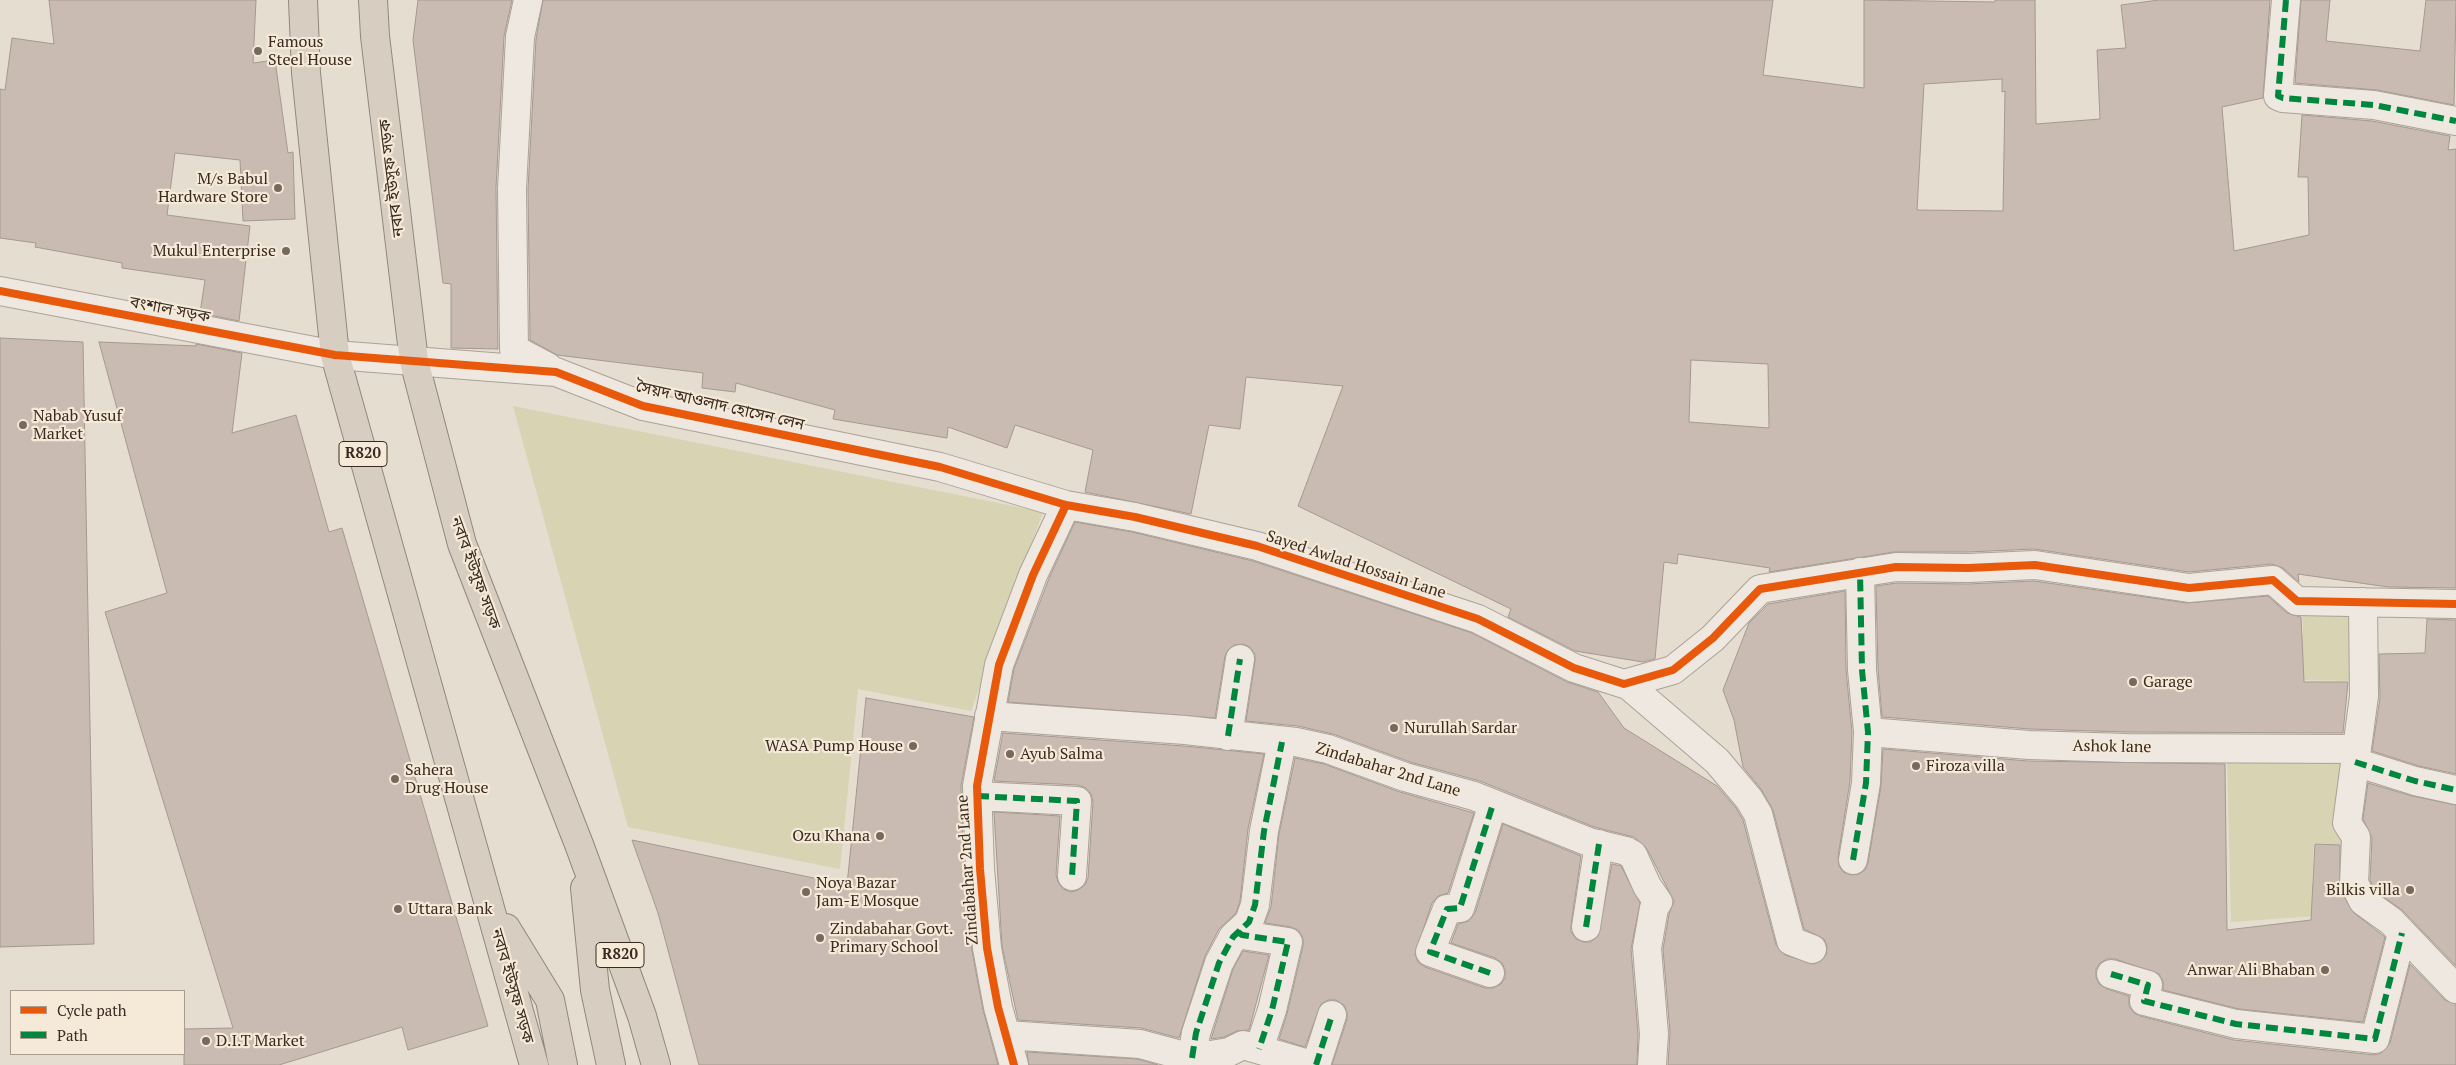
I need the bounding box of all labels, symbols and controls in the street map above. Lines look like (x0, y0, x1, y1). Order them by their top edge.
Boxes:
place label: Famous Steel House (268, 32, 352, 70)
marker: Famous Steel House (252, 45, 264, 57)
street label: নবাব ইউসুফ সড়ক (375, 118, 409, 238)
place label: M/s Babul Hardware Store (158, 169, 268, 207)
marker: M/s Babul Hardware Store (272, 182, 284, 194)
place label: Mukul Enterprise (153, 241, 276, 261)
marker: Mukul Enterprise (280, 245, 292, 257)
street label: বংশাল সড়ক (128, 293, 212, 327)
street label: সৈয়দ আওলাদ হোসেন লেন (634, 377, 806, 435)
place label: Nabab Yusuf Market (33, 406, 122, 444)
marker: Nabab Yusuf Market (17, 419, 29, 431)
road number: R820 (339, 442, 387, 466)
street label: নবাব ইউসুফ সড়ক (446, 514, 504, 632)
street label: Sayed Awlad Hossain Lane (1264, 527, 1448, 603)
place label: Garage (2143, 672, 2193, 692)
marker: Garage (2127, 676, 2139, 688)
place label: Nurullah Sardar (1404, 718, 1517, 738)
marker: Nurullah Sardar (1388, 722, 1400, 734)
place label: WASA Pump House (765, 736, 903, 756)
street label: Ashok lane (2072, 737, 2152, 757)
street label: Zindabahar 2nd Lane (1313, 739, 1463, 801)
marker: WASA Pump House (907, 740, 919, 752)
place label: Ayub Salma (1020, 744, 1103, 764)
marker: Ayub Salma (1004, 748, 1016, 760)
place label: Firoza villa (1926, 756, 2005, 776)
place label: Sahera Drug House (405, 760, 489, 798)
marker: Firoza villa (1910, 760, 1922, 772)
marker: Sahera Drug House (389, 773, 401, 785)
street label: Zindabahar 2nd Lane (953, 794, 983, 946)
place label: Ozu Khana (792, 826, 870, 846)
marker: Ozu Khana (874, 830, 886, 842)
place label: Noya Bazar Jam-E Mosque (816, 873, 919, 911)
place label: Bilkis villa (2326, 880, 2400, 900)
marker: Bilkis villa (2404, 884, 2416, 896)
marker: Noya Bazar Jam-E Mosque (800, 886, 812, 898)
place label: Uttara Bank (408, 899, 492, 919)
marker: Uttara Bank (392, 903, 404, 915)
place label: Zindabahar Govt. Primary School (830, 919, 953, 957)
street label: নবাব ইউসুফ সড়ক (486, 927, 538, 1045)
marker: Zindabahar Govt. Primary School (814, 932, 826, 944)
road number: R820 (596, 942, 644, 968)
place label: Anwar Ali Bhaban (2187, 960, 2315, 980)
marker: Anwar Ali Bhaban (2319, 964, 2331, 976)
legend (10, 990, 185, 1055)
text: Cycle path (57, 1000, 127, 1020)
text: Path (57, 1025, 88, 1045)
place label: D.I.T Market (216, 1031, 305, 1051)
marker: D.I.T Market (200, 1035, 212, 1047)

